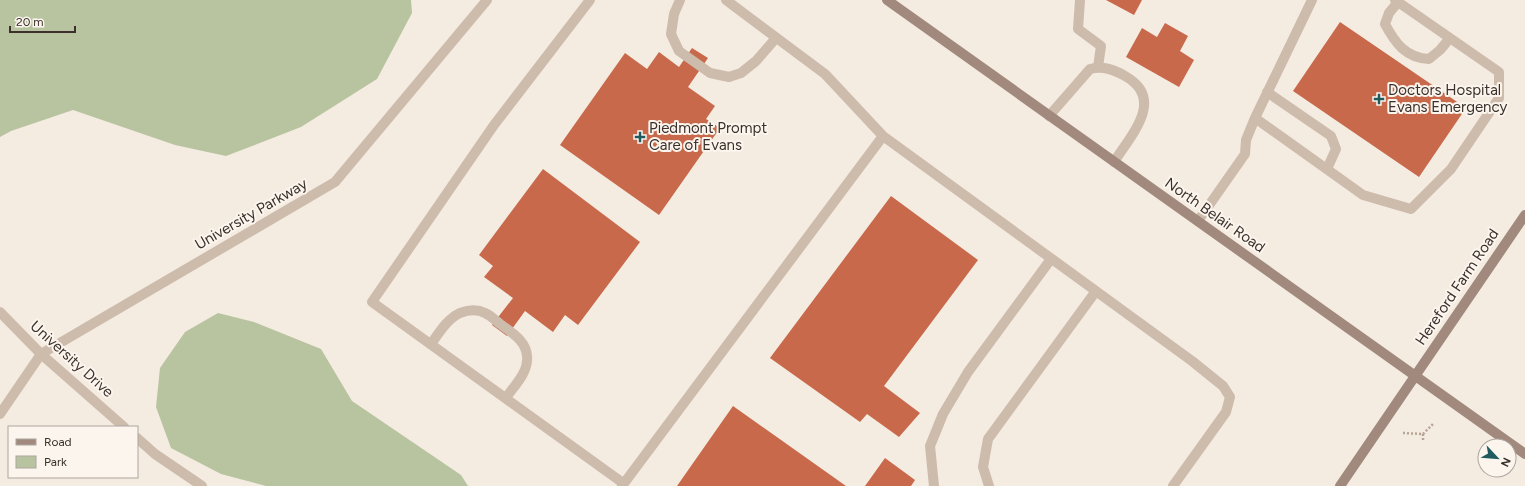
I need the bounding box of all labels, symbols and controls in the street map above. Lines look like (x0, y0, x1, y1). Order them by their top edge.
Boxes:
scale bar (10, 8, 75, 34)
text: 20 m (16, 15, 44, 29)
place label: Doctors Hospital Evans Emergency (1388, 81, 1507, 116)
marker: Doctors Hospital Evans Emergency (1373, 93, 1385, 105)
place label: Piedmont Prompt Care of Evans (649, 119, 767, 154)
marker: Piedmont Prompt Care of Evans (634, 131, 646, 143)
street label: University Parkway (192, 174, 310, 253)
street label: North Belair Road (1161, 174, 1269, 256)
street label: Hereford Farm Road (1411, 225, 1503, 349)
street label: University Drive (27, 317, 117, 401)
legend (8, 426, 138, 478)
text: Road (44, 435, 72, 449)
north arrow (1477, 438, 1517, 478)
text: Park (44, 455, 67, 469)
text: N (1498, 455, 1513, 469)

